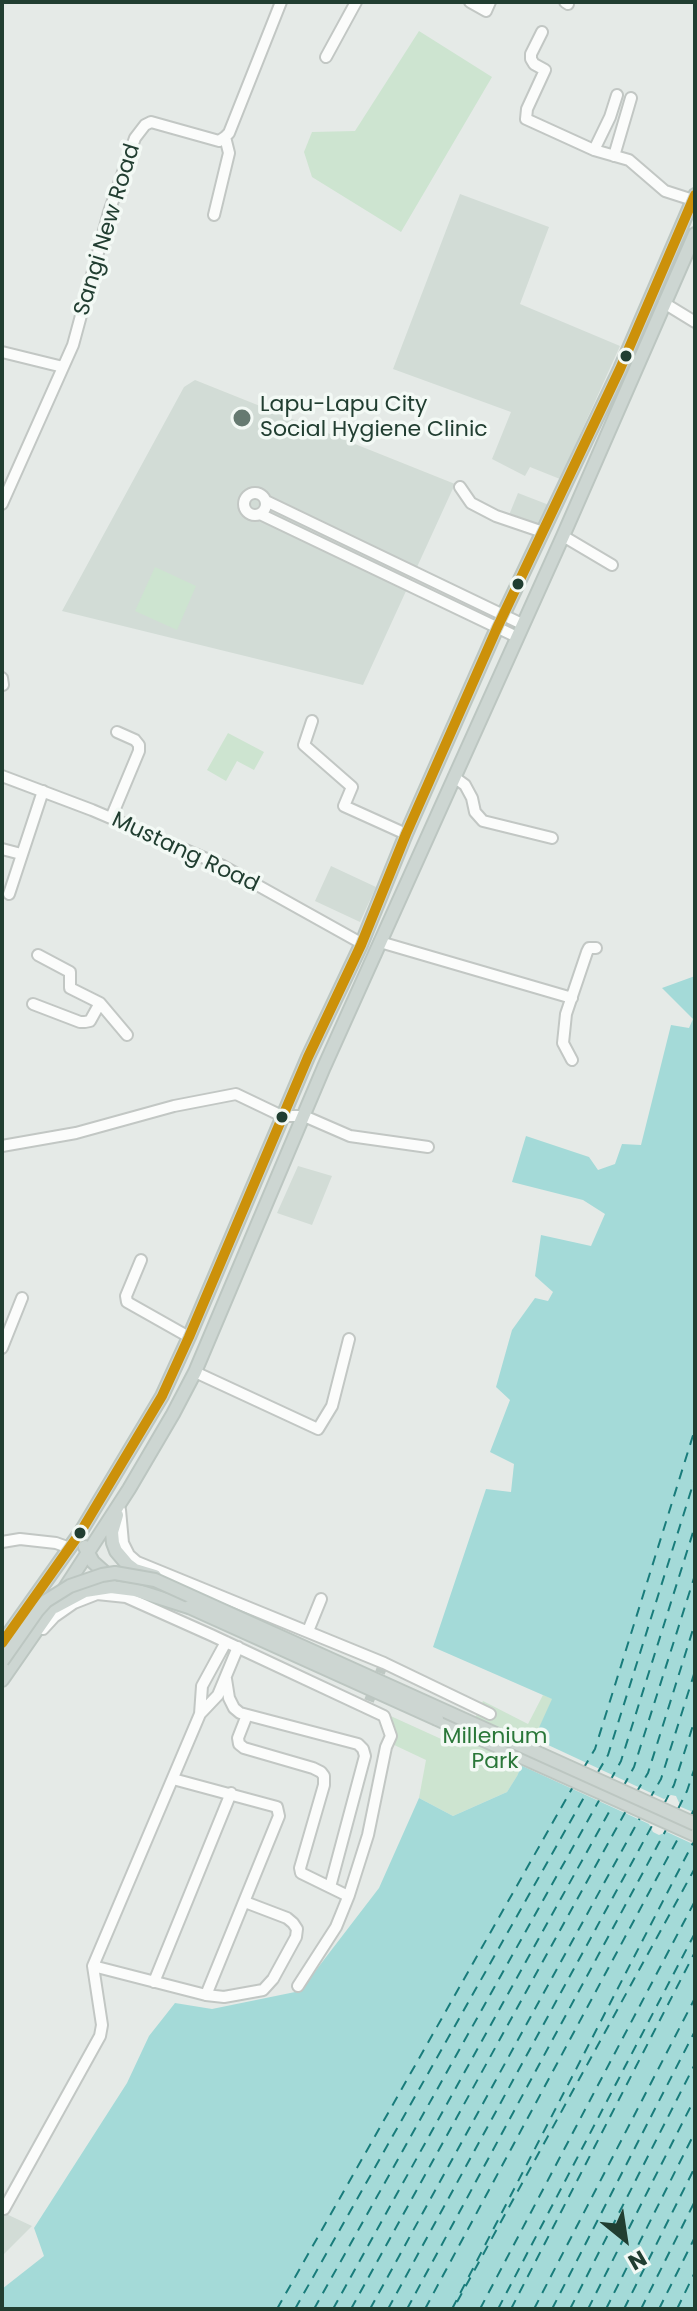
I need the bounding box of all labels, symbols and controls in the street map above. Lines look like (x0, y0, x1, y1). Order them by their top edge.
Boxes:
street label: Sangi New Road (69, 141, 147, 319)
unlabelled marker (618, 348, 634, 364)
place label: Lapu-Lapu City Social Hygiene Clinic (260, 392, 488, 444)
marker: Lapu-Lapu City Social Hygiene Clinic (231, 407, 253, 429)
unlabelled marker (510, 576, 526, 592)
street label: Mustang Road (107, 807, 263, 899)
unlabelled marker (274, 1109, 290, 1125)
unlabelled marker (72, 1525, 88, 1541)
park label: Millenium Park (442, 1724, 548, 1776)
north arrow (585, 2199, 665, 2279)
text: N (622, 2243, 652, 2278)

